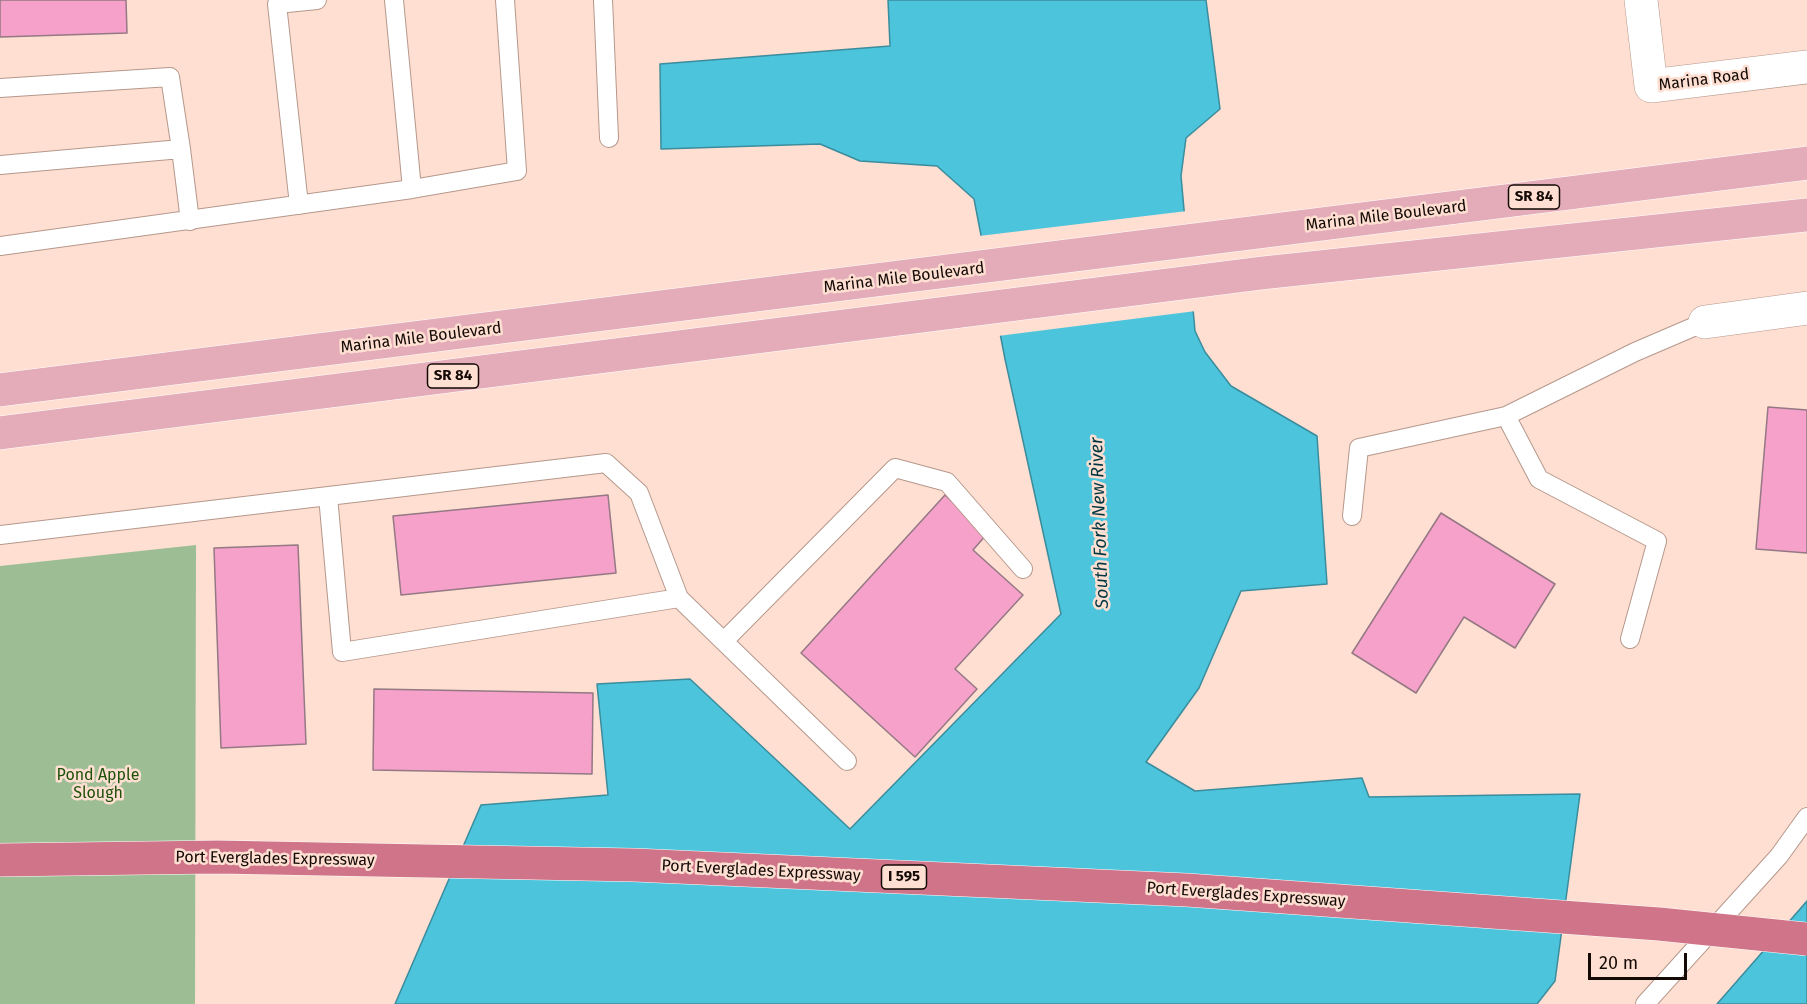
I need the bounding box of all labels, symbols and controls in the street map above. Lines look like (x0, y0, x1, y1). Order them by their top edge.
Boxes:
street label: Marina Road (1658, 65, 1750, 95)
road number: SR 84 (1508, 185, 1559, 209)
street label: Marina Mile Boulevard (1304, 197, 1468, 235)
street label: Marina Mile Boulevard (822, 259, 986, 297)
street label: Marina Mile Boulevard (339, 319, 503, 357)
road number: SR 84 (428, 364, 478, 388)
water label: South Fork New River (1086, 437, 1114, 609)
park label: Pond Apple Slough (57, 766, 139, 804)
street label: Port Everglades Expressway (175, 848, 375, 870)
street label: Port Everglades Expressway (661, 856, 861, 886)
road number: I 595 (882, 865, 926, 889)
street label: Port Everglades Expressway (1146, 878, 1346, 912)
scale bar (1591, 941, 1690, 979)
text: 20 m (1599, 952, 1638, 974)

